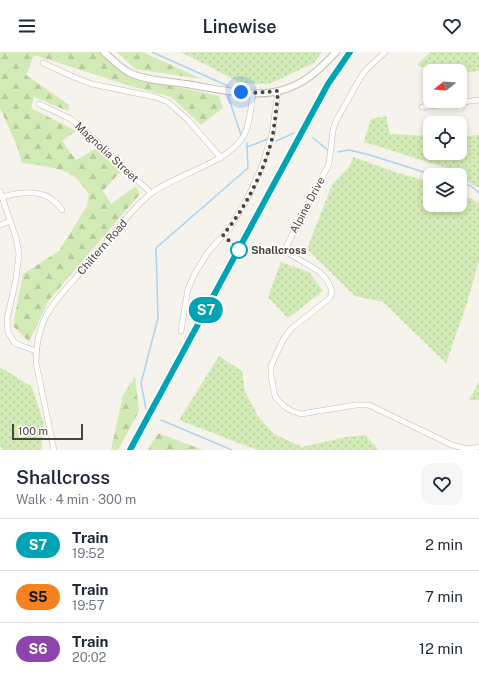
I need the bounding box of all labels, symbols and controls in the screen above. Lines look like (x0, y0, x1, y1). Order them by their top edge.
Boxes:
icon: menu (16, 15, 38, 37)
icon: heart (441, 15, 463, 37)
text: Linewise (202, 16, 277, 37)
north arrow (423, 64, 467, 108)
map controls (423, 64, 467, 212)
your location (231, 82, 251, 102)
button: locate (423, 116, 467, 160)
street label: Magnolia Street (73, 120, 141, 184)
button: layers (423, 168, 467, 212)
street label: Alpine Drive (287, 175, 327, 235)
street label: Chiltern Road (75, 217, 129, 277)
marker: Shallcross (230, 241, 248, 259)
place label: Shallcross (251, 244, 307, 256)
line badge: S7 (188, 297, 224, 323)
text: S7 (197, 302, 215, 318)
scale bar (12, 422, 83, 441)
text: 100 m (18, 425, 48, 437)
button: heart (421, 463, 463, 505)
text: Shallcross (16, 466, 110, 488)
text: Walk · 4 min · 300 m (16, 492, 136, 507)
text: Train (72, 529, 108, 546)
text: 2 min (425, 536, 463, 553)
text: S7 (29, 537, 47, 553)
text: 19:52 (72, 546, 104, 561)
text: Train (72, 581, 108, 598)
text: 7 min (425, 588, 463, 605)
text: S5 (28, 589, 48, 605)
text: 19:57 (72, 598, 104, 613)
text: Train (72, 633, 108, 650)
text: 12 min (419, 640, 463, 657)
text: S6 (29, 641, 47, 657)
text: 20:02 (72, 650, 106, 665)

